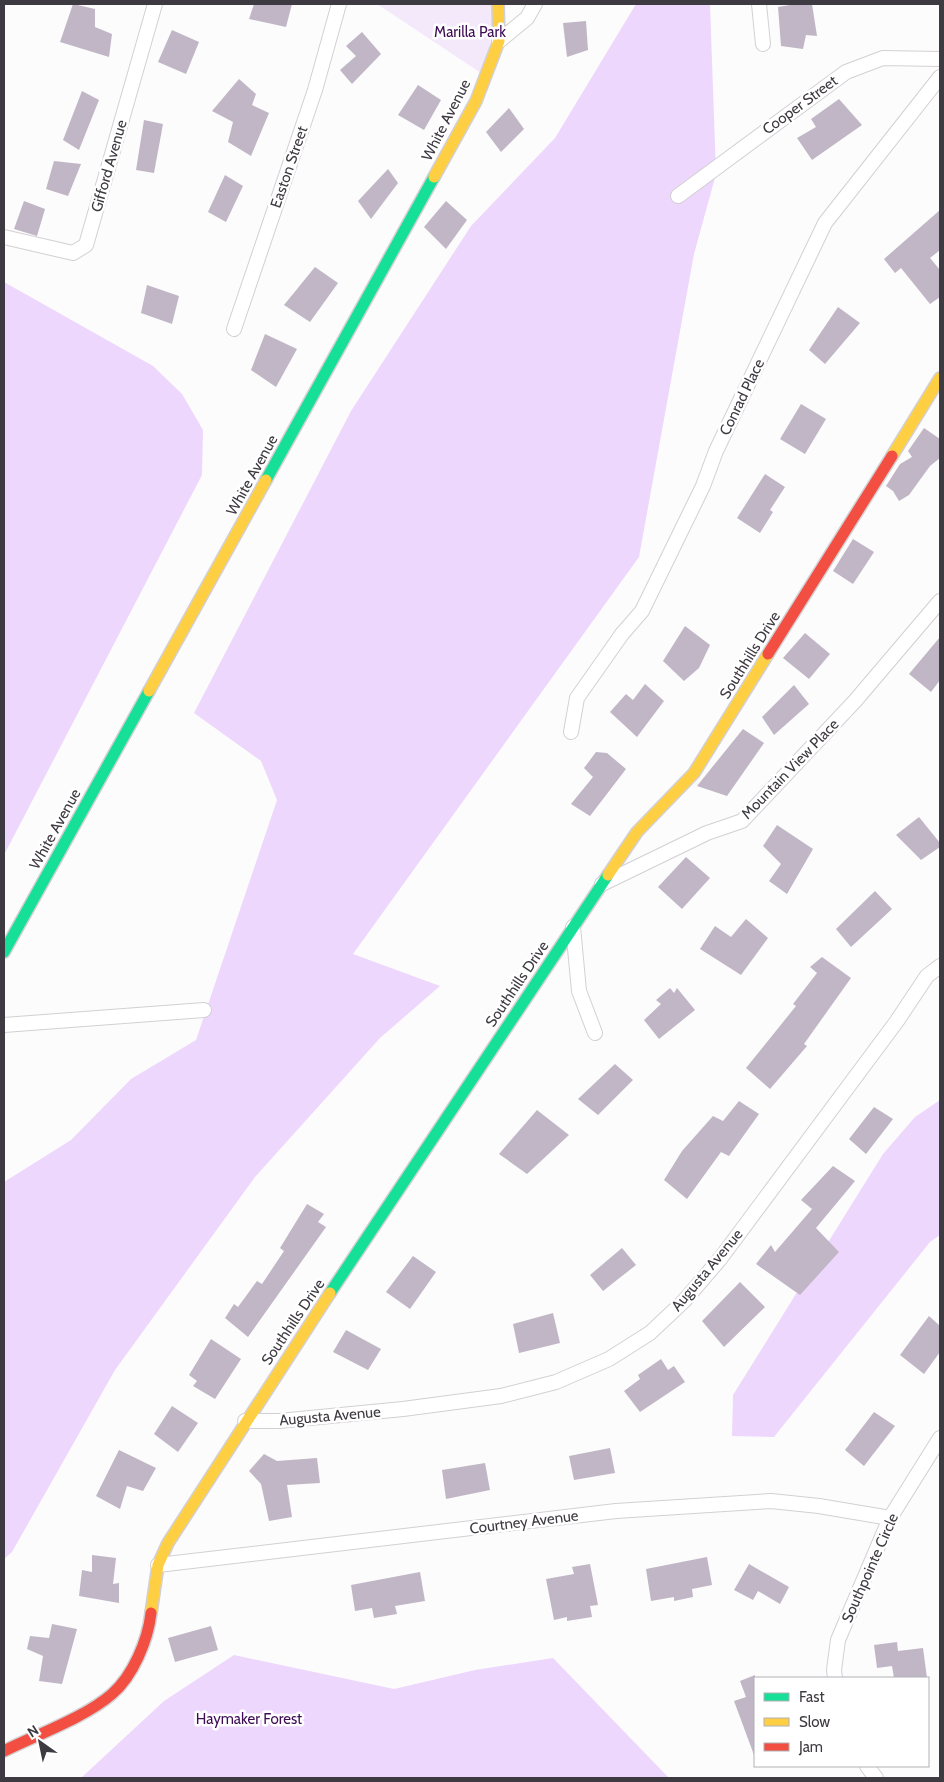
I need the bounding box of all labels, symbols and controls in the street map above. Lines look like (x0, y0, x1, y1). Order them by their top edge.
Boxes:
park label: Marilla Park (434, 23, 506, 41)
street label: Cooper Street (759, 72, 841, 138)
street label: White Avenue (418, 76, 474, 164)
street label: Gifford Avenue (87, 118, 131, 214)
street label: Easton Street (267, 124, 311, 210)
street label: Conrad Place (716, 356, 768, 438)
street label: White Avenue (223, 431, 282, 518)
street label: Southhills Drive (716, 608, 784, 702)
street label: Mountain View Place (738, 715, 843, 823)
street label: White Avenue (26, 785, 85, 872)
street label: Southhills Drive (482, 937, 553, 1030)
street label: Augusta Avenue (667, 1225, 747, 1315)
street label: Southhills Drive (258, 1275, 329, 1368)
street label: Augusta Avenue (279, 1403, 382, 1429)
street label: Courtney Avenue (469, 1506, 580, 1538)
street label: Southpointe Circle (838, 1510, 902, 1625)
legend (754, 1677, 929, 1767)
text: Fast (799, 1688, 824, 1706)
park label: Haymaker Forest (196, 1710, 302, 1728)
text: Slow (799, 1713, 830, 1731)
north arrow (15, 1717, 65, 1767)
text: N (24, 1721, 42, 1741)
text: Jam (798, 1738, 823, 1756)

